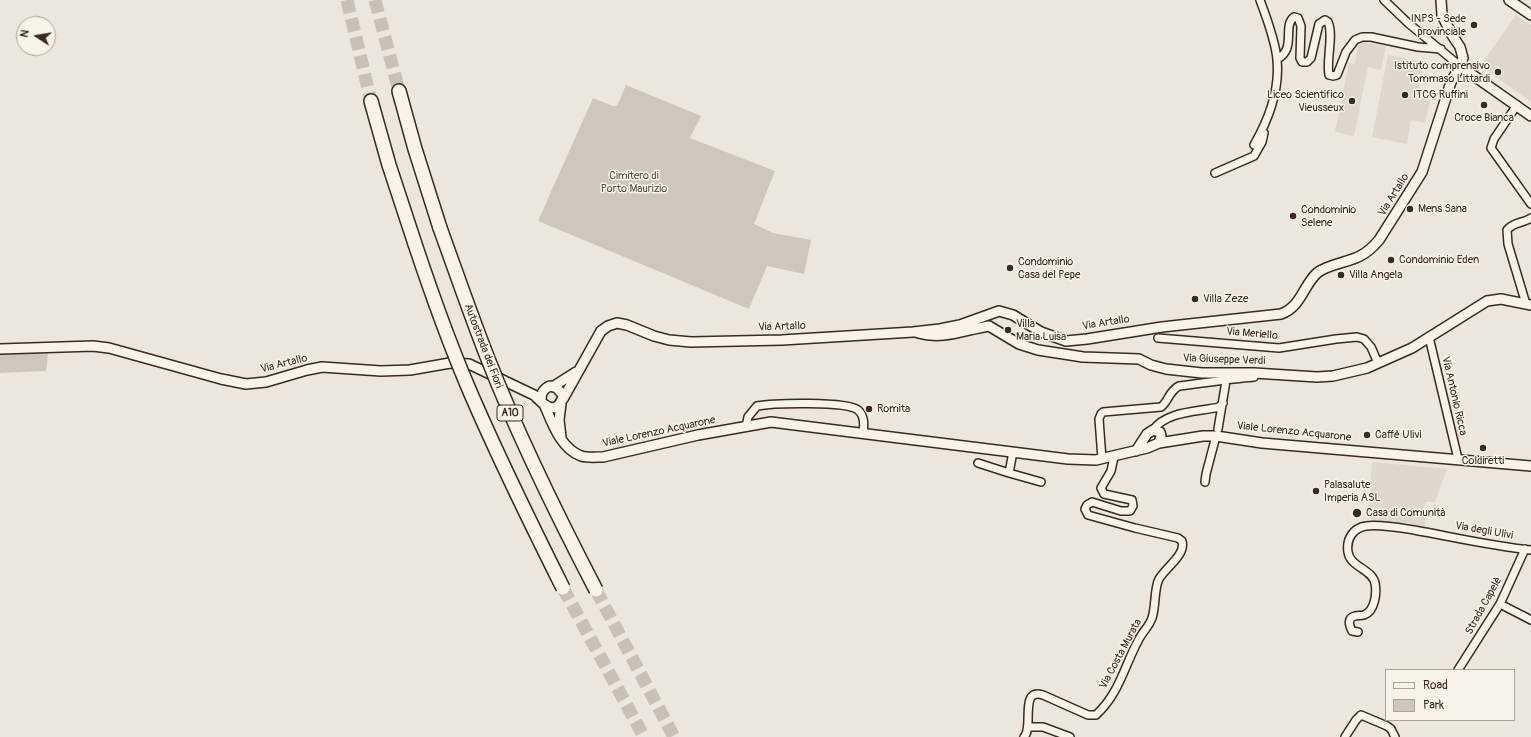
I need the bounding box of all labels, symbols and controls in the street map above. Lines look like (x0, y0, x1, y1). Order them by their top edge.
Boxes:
place label: INPS - Sede provinciale (1411, 12, 1466, 38)
north arrow (16, 16, 56, 56)
marker: INPS - Sede provinciale (1469, 20, 1479, 30)
text: N (18, 29, 32, 39)
place label: Istituto comprensivo Tommaso Littardi (1394, 59, 1490, 85)
marker: Istituto comprensivo Tommaso Littardi (1493, 67, 1503, 77)
place label: Liceo Scientifico Vieusseux (1267, 88, 1344, 114)
place label: ITCG Ruffini (1413, 88, 1468, 102)
marker: ITCG Ruffini (1400, 90, 1410, 100)
marker: Liceo Scientifico Vieusseux (1347, 96, 1357, 106)
marker: Croce Bianca (1479, 100, 1489, 110)
place label: Croce Bianca (1454, 111, 1514, 125)
park label: Cimitero di Porto Maurizio (601, 169, 667, 195)
street label: Via Artallo (1376, 171, 1412, 219)
place label: Mens Sana (1418, 202, 1467, 216)
place label: Condominio Selene (1301, 203, 1356, 229)
marker: Mens Sana (1405, 204, 1415, 214)
marker: Condominio Selene (1288, 211, 1298, 221)
place label: Condominio Eden (1399, 253, 1479, 267)
place label: Condominio Casa del Pepe (1018, 255, 1080, 281)
marker: Condominio Eden (1386, 255, 1396, 265)
marker: Condominio Casa del Pepe (1005, 263, 1015, 273)
place label: Villa Angela (1349, 268, 1402, 282)
marker: Villa Angela (1336, 270, 1346, 280)
place label: Villa Zeze (1203, 292, 1248, 306)
marker: Villa Zeze (1190, 294, 1200, 304)
street label: Autostrada dei Fiori (461, 302, 505, 390)
street label: Via Artallo (1081, 313, 1131, 333)
place label: Villa Maria Luisa (1016, 317, 1066, 343)
street label: Via Artallo (758, 320, 806, 334)
marker: Villa Maria Luisa (1003, 325, 1013, 335)
street label: Via Meriello (1226, 325, 1278, 343)
street label: Via Artallo (259, 352, 309, 376)
street label: Via Giuseppe Verdi (1183, 352, 1265, 368)
street label: Via Antonio Ricca (1439, 355, 1469, 437)
place label: Romita (877, 402, 910, 416)
marker: Romita (864, 404, 874, 414)
road number: A10 (497, 405, 523, 421)
street label: Viale Lorenzo Acquarone (601, 414, 717, 450)
street label: Viale Lorenzo Acquarone (1236, 419, 1352, 445)
place label: Caffè Ulivi (1375, 428, 1421, 442)
marker: Caffè Ulivi (1362, 430, 1372, 440)
marker: Coldiretti (1478, 443, 1488, 453)
place label: Coldiretti (1462, 454, 1504, 468)
place label: Palasalute Imperia ASL (1324, 478, 1381, 504)
marker: Palasalute Imperia ASL (1311, 486, 1321, 496)
place label: Casa di Comunità (1366, 506, 1445, 520)
marker: Casa di Comunità (1351, 507, 1363, 519)
street label: Via degli Ulivi (1454, 519, 1514, 543)
street label: Strada Capelè (1463, 575, 1505, 637)
street label: Via Costa Murata (1097, 617, 1145, 691)
legend (1385, 669, 1515, 721)
text: Road (1423, 678, 1448, 693)
text: Park (1423, 698, 1444, 713)

